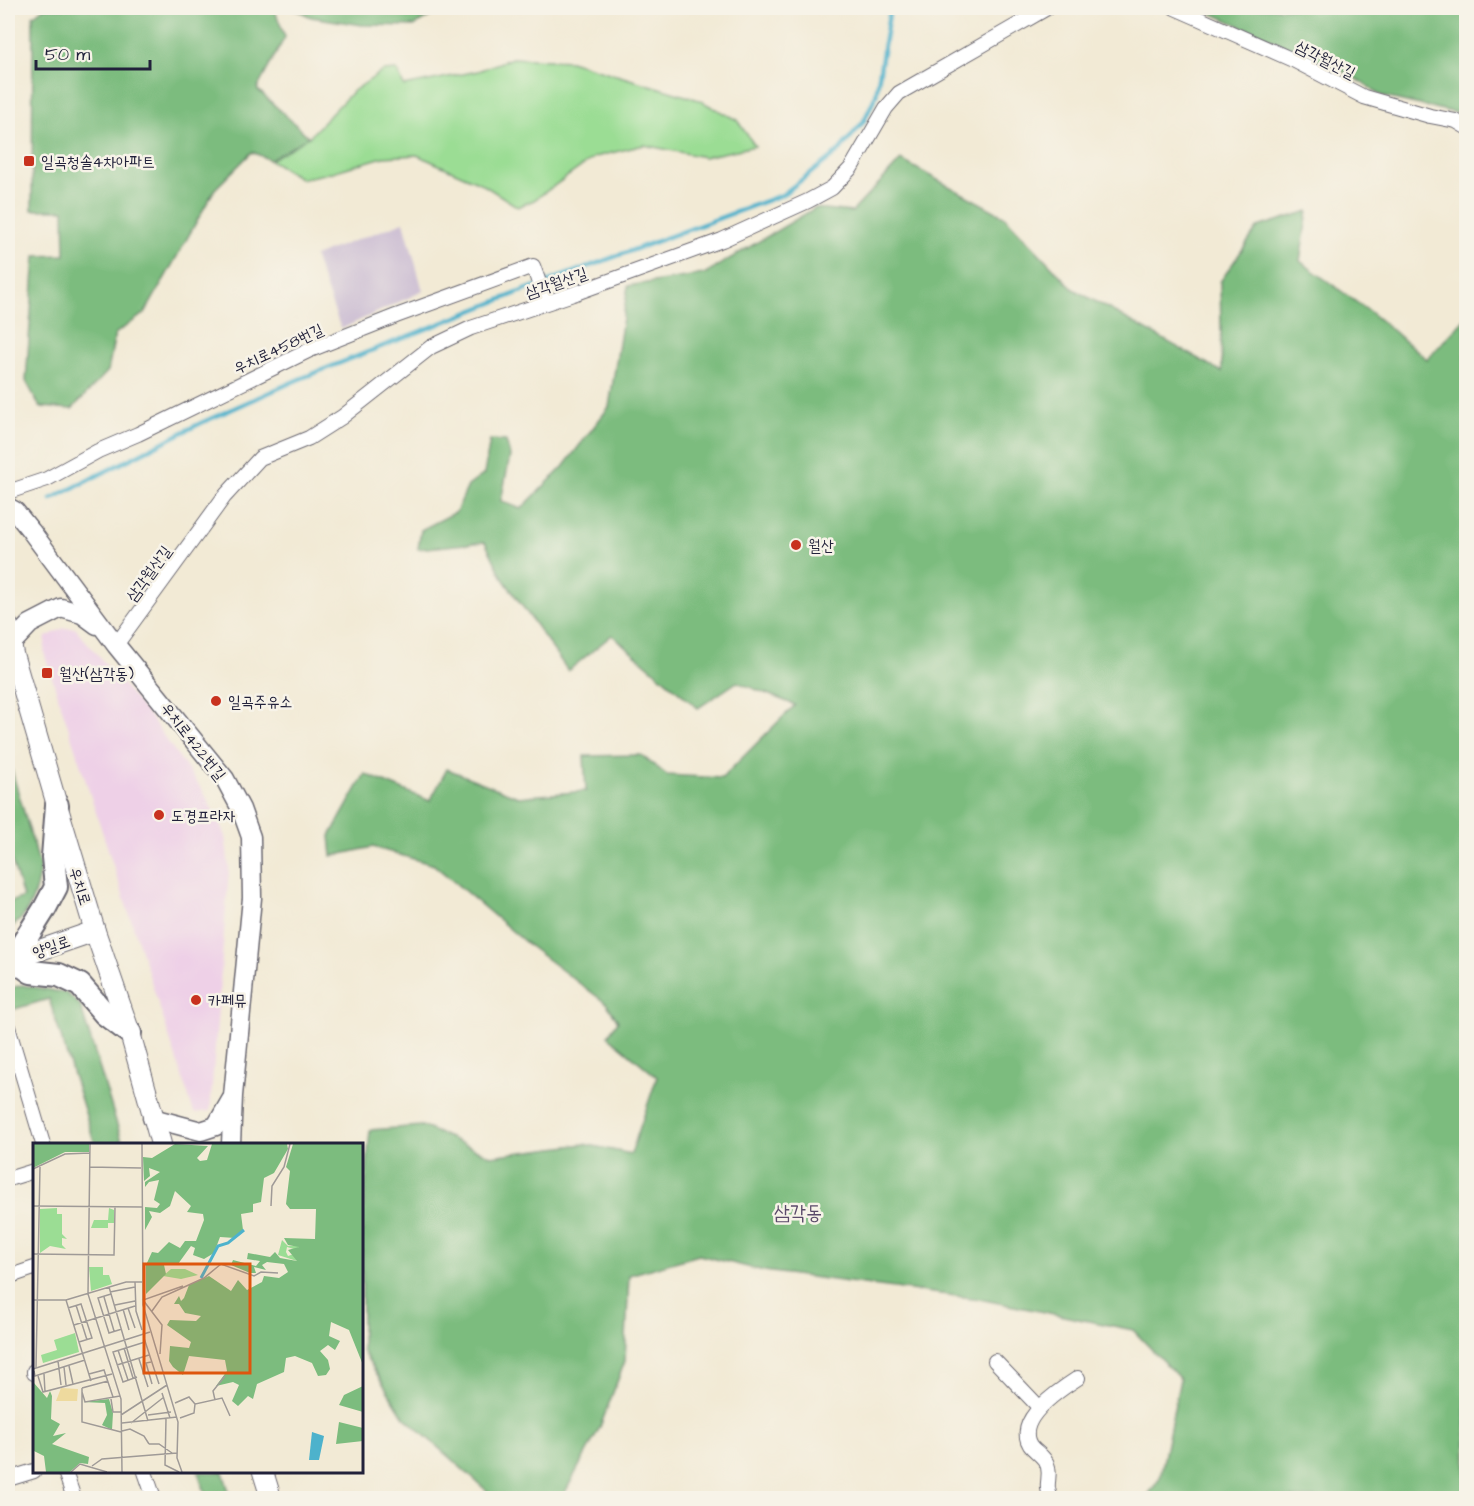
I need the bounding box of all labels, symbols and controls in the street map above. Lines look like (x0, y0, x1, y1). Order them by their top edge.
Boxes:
scale bar (36, 33, 150, 71)
street label: 삼각월산길 (1292, 35, 1359, 84)
text: 50 m (45, 42, 90, 67)
place label: 일곡청솔4차아파트 (41, 151, 155, 173)
marker: 일곡청솔4차아파트 (22, 154, 36, 168)
street label: 삼각월산길 (522, 262, 590, 304)
street label: 우치로458번길 (230, 318, 327, 379)
place label: 월산 (808, 535, 834, 557)
marker: 월산 (789, 538, 803, 552)
street label: 삼각월산길 (121, 541, 177, 606)
place label: 월산(삼각동) (59, 663, 134, 685)
marker: 월산(삼각동) (40, 666, 54, 680)
place label: 일곡주유소 (228, 691, 292, 713)
marker: 일곡주유소 (209, 694, 223, 708)
street label: 우치로422번길 (156, 698, 231, 785)
place label: 도경프라자 (171, 805, 236, 827)
marker: 도경프라자 (152, 808, 166, 822)
street label: 우치로 (64, 865, 96, 908)
street label: 양일로 (29, 930, 73, 964)
place label: 카페뮤 (208, 990, 247, 1012)
marker: 카페뮤 (189, 993, 203, 1007)
inset map (33, 1143, 363, 1473)
district label: 삼각동 (774, 1199, 822, 1227)

